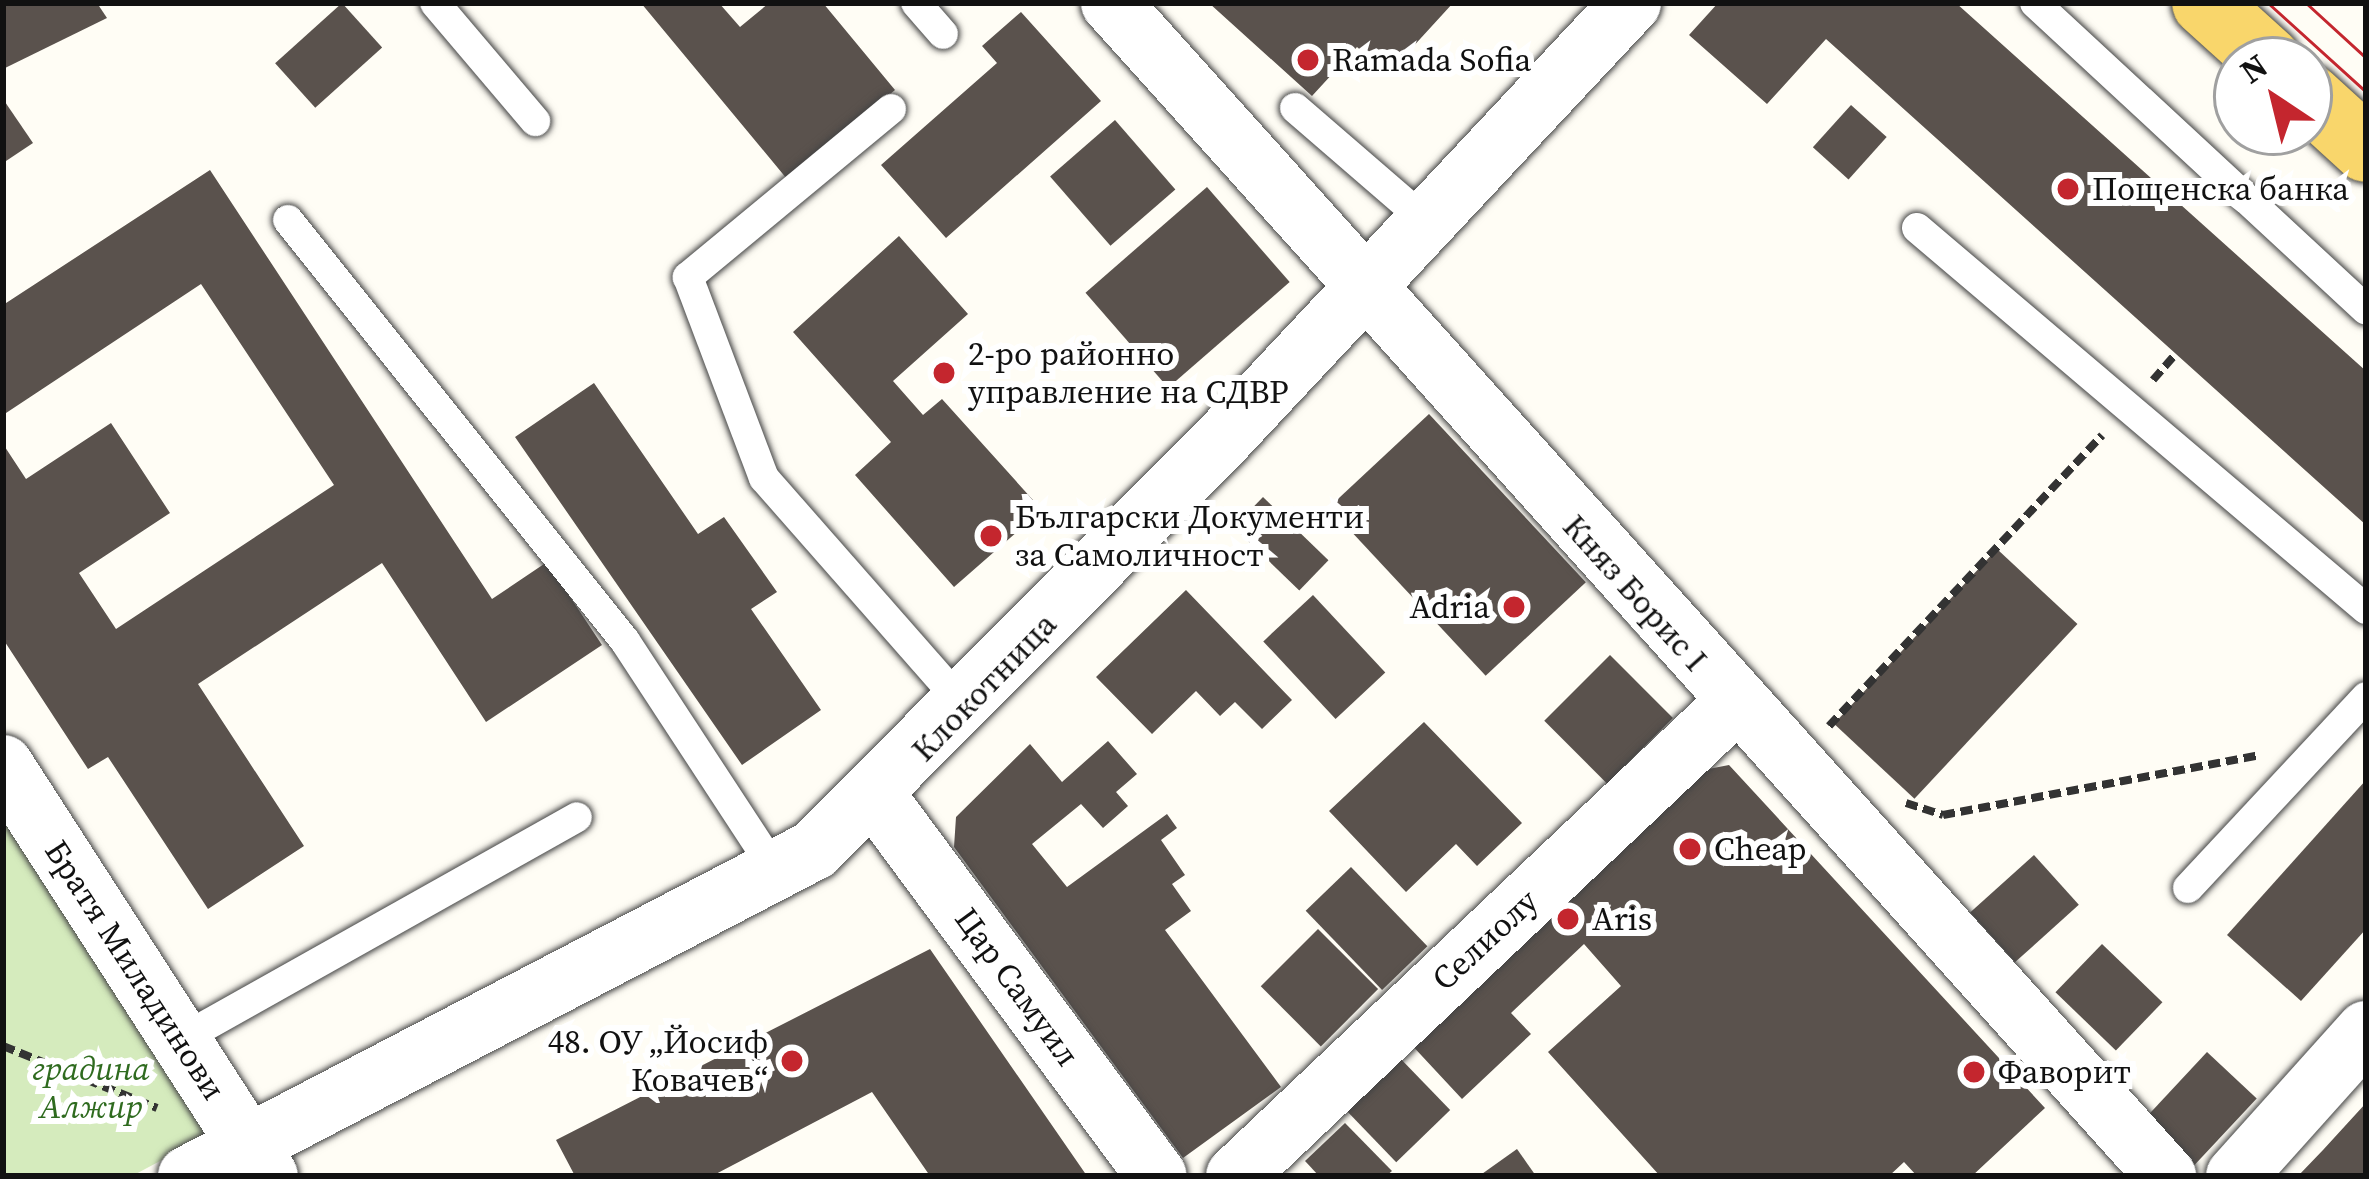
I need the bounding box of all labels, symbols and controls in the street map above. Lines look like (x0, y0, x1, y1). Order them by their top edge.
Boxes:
north arrow (2213, 36, 2333, 156)
place label: Ramada Sofia (1332, 40, 1531, 80)
text: N (2231, 43, 2277, 94)
marker: Ramada Sofia (1295, 47, 1321, 73)
place label: Пощенска банка (2092, 169, 2349, 209)
marker: Пощенска банка (2055, 176, 2081, 202)
place label: 2-ро районно управление на СДВР (968, 334, 1288, 412)
marker: 2-ро районно управление на СДВР (931, 360, 957, 386)
place label: Български Документи за Самоличност (1015, 497, 1364, 575)
street label: Княз Борис I (1555, 507, 1715, 679)
marker: Български Документи за Самоличност (978, 523, 1004, 549)
place label: Adria (1409, 587, 1490, 627)
marker: Adria (1501, 594, 1527, 620)
street label: Клокотница (903, 605, 1065, 769)
place label: Cheap (1714, 829, 1807, 869)
street label: Братя Миладинови (36, 833, 234, 1107)
marker: Cheap (1677, 836, 1703, 862)
street label: Селиолу (1424, 881, 1546, 999)
place label: Aris (1592, 899, 1652, 939)
street label: Цар Самуил (946, 900, 1088, 1074)
marker: Aris (1555, 906, 1581, 932)
place label: 48. ОУ „Йосиф Ковачев“ (547, 1022, 768, 1100)
marker: 48. ОУ „Йосиф Ковачев“ (779, 1048, 805, 1074)
park label: градина Алжир (32, 1049, 150, 1127)
place label: Фаворит (1998, 1052, 2131, 1092)
marker: Фаворит (1961, 1059, 1987, 1085)

